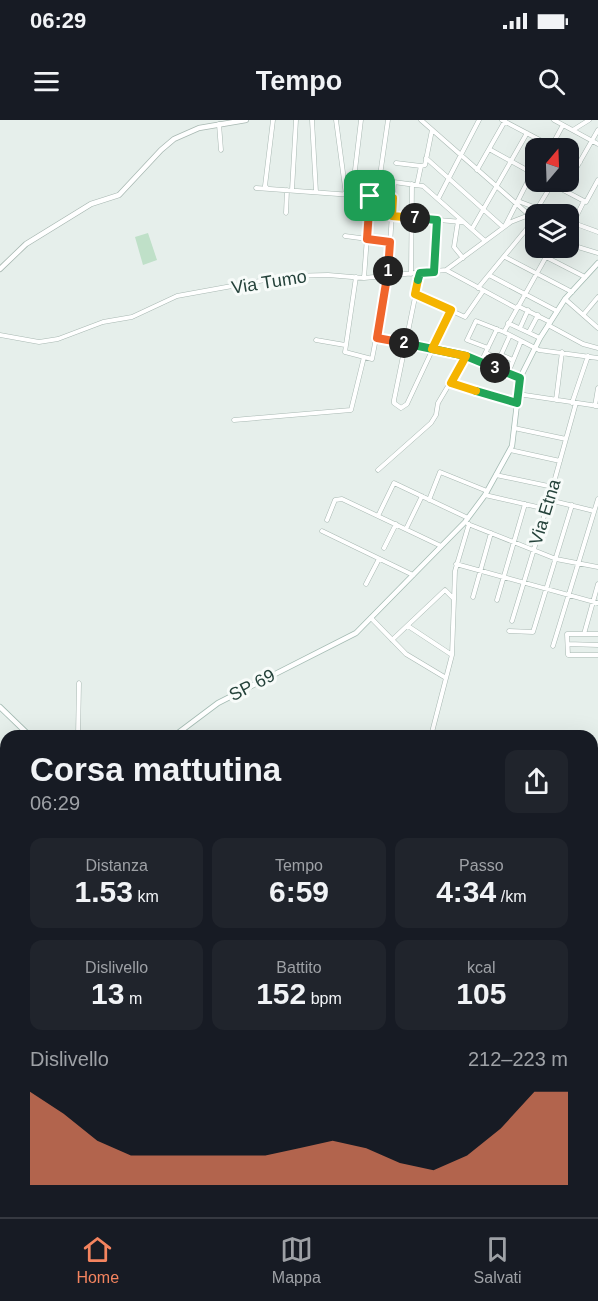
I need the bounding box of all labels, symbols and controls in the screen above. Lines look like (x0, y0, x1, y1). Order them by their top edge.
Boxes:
text: 06:29 (30, 8, 86, 33)
icon: menu (30, 65, 63, 98)
icon: search (535, 65, 568, 98)
text: Tempo (256, 66, 342, 96)
north arrow (525, 138, 579, 192)
map controls (525, 138, 579, 258)
pin (344, 170, 395, 221)
icon: arrive (353, 179, 386, 212)
pin: 7 (400, 203, 430, 233)
button: layers (525, 204, 579, 258)
text: 7 (411, 209, 419, 226)
pin: 1 (373, 256, 403, 286)
text: 1 (384, 262, 392, 279)
street label: Via Tumo (230, 266, 308, 298)
pin: 2 (389, 328, 419, 358)
text: 2 (400, 334, 408, 351)
pin: 3 (480, 353, 510, 383)
text: 3 (491, 359, 499, 376)
street label: Via Etna (526, 476, 565, 547)
street label: SP 69 (226, 665, 278, 705)
button: share (505, 750, 568, 813)
text: Corsa mattutina (30, 751, 281, 788)
text: 06:29 (30, 792, 80, 814)
text: Distanza (86, 857, 148, 874)
text: Tempo (275, 857, 323, 874)
text: Passo (459, 857, 504, 874)
text: 1.53 (75, 875, 133, 908)
text: 6:59 (269, 875, 329, 908)
text: 4:34 (436, 875, 496, 908)
text: km (133, 888, 159, 905)
text: /km (496, 888, 526, 905)
text: Dislivello (85, 959, 148, 976)
text: Battito (276, 959, 322, 976)
text: kcal (467, 959, 496, 976)
text: 13 (91, 977, 124, 1010)
text: 152 (256, 977, 306, 1010)
text: 105 (456, 977, 506, 1010)
text: m (124, 990, 142, 1007)
text: bpm (306, 990, 342, 1007)
text: Dislivello (30, 1048, 109, 1070)
text: 212–223 m (468, 1048, 568, 1070)
tab: Home (76, 1233, 119, 1287)
tab: Mappa (272, 1233, 321, 1287)
tab: Salvati (474, 1233, 522, 1287)

